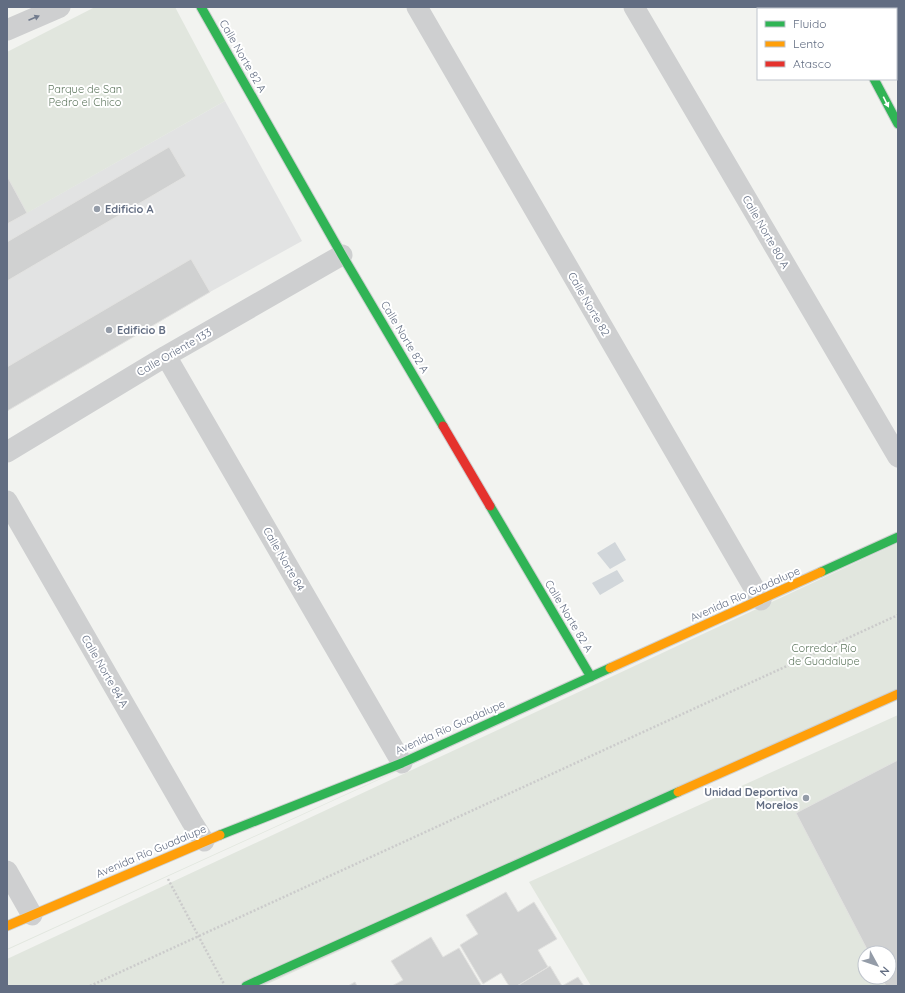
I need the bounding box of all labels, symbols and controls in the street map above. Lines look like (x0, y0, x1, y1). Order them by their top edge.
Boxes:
legend (757, 8, 897, 80)
one-way arrow (28, 15, 40, 21)
text: Fluido (793, 16, 826, 31)
street label: Calle Norte 82 A (216, 17, 270, 95)
text: Lento (793, 36, 824, 51)
text: Atasco (793, 56, 831, 71)
park label: Parque de San Pedro el Chico (48, 82, 122, 109)
one-way arrow (883, 96, 889, 108)
street label: Calle Norte 80 A (739, 193, 793, 271)
place label: Edificio A (105, 202, 153, 216)
marker: Edificio A (92, 204, 102, 214)
street label: Calle Norte 82 (565, 269, 613, 339)
street label: Calle Norte 82 A (378, 298, 432, 376)
place label: Edificio B (117, 323, 166, 337)
marker: Edificio B (104, 325, 114, 335)
street label: Calle Oriente 133 (134, 325, 214, 379)
street label: Calle Norte 84 (260, 525, 308, 594)
street label: Avenida Río Guadalupe (688, 563, 802, 625)
street label: Calle Norte 82 A (542, 577, 596, 655)
street label: Calle Norte 84 A (79, 632, 131, 710)
park label: Corredor Río de Guadalupe (788, 641, 860, 668)
street label: Avenida Río Guadalupe (393, 696, 507, 758)
place label: Unidad Deportiva Morelos (704, 785, 798, 812)
marker: Unidad Deportiva Morelos (801, 793, 811, 803)
street label: Avenida Río Guadalupe (94, 821, 208, 881)
north arrow (857, 945, 897, 985)
text: N (877, 964, 893, 979)

